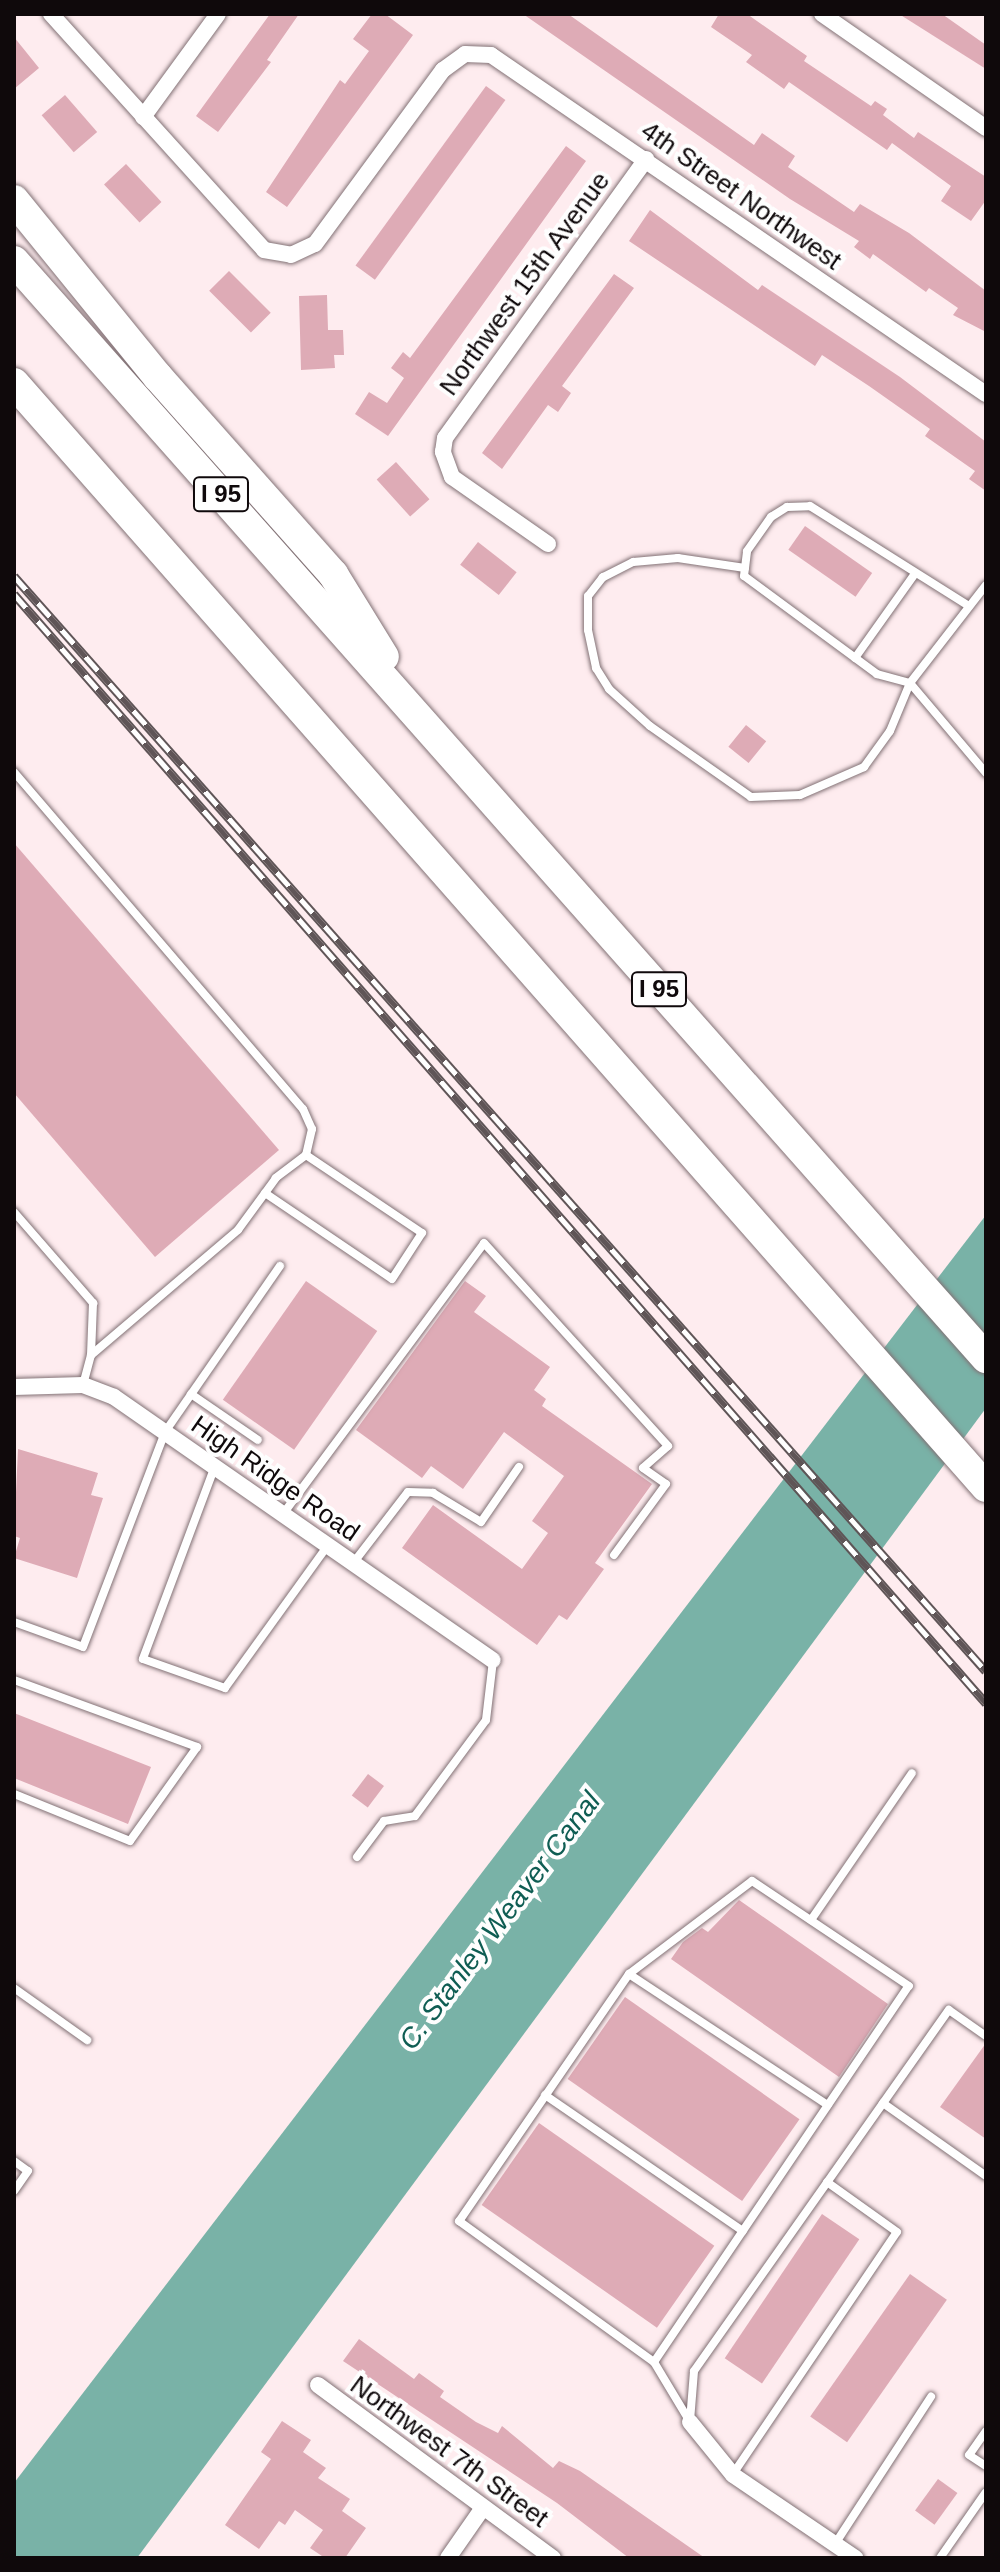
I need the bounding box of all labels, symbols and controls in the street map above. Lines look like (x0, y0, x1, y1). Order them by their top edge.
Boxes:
street label: 4th Street Northwest (635, 115, 847, 277)
street label: Northwest 15th Avenue (433, 166, 617, 402)
road number: I 95 (191, 474, 251, 514)
road number: I 95 (629, 969, 689, 1009)
street label: High Ridge Road (185, 1409, 365, 1549)
water label: C. Stanley Weaver Canal (392, 1786, 608, 2056)
street label: Northwest 7th Street (344, 2370, 554, 2534)

